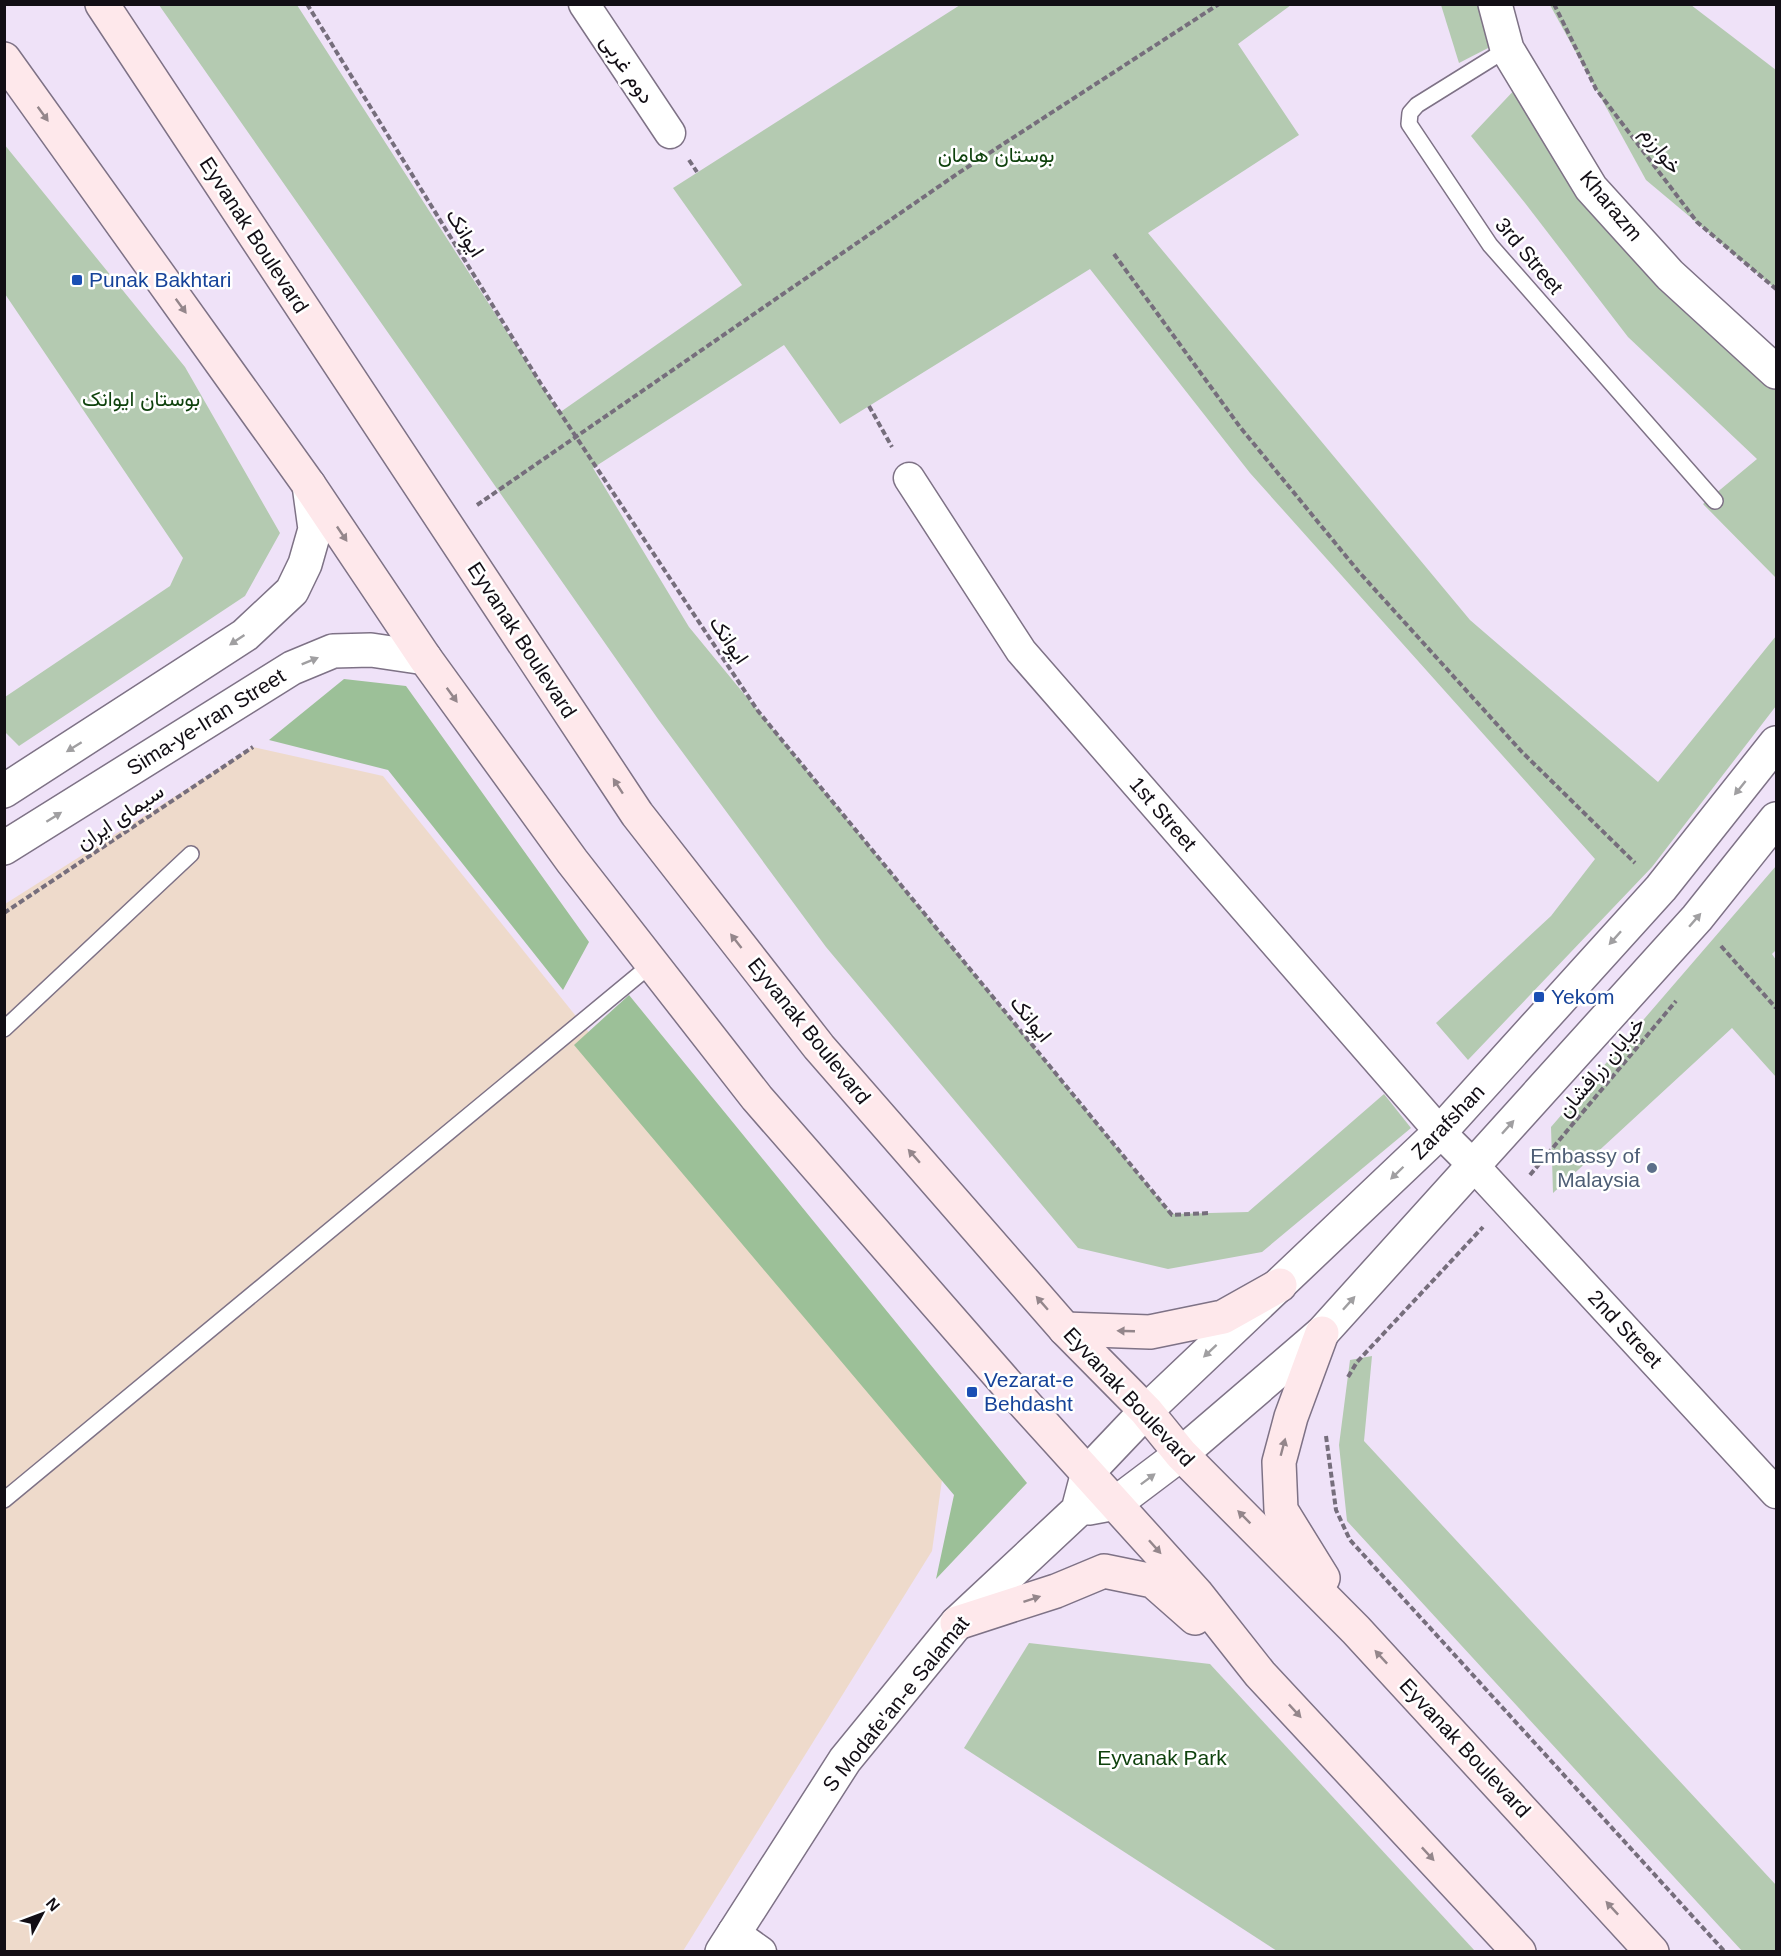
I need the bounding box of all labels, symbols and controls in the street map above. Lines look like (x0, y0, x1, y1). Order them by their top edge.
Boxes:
street label: دوم غربی (594, 30, 659, 109)
one-way arrow (37, 105, 49, 121)
street label: خوارزم (1634, 122, 1687, 180)
park label: بوستان هامان (938, 143, 1054, 168)
street label: Eyvanak Boulevard (195, 153, 313, 317)
street label: Kharazm (1576, 166, 1647, 245)
street label: ایوانک (440, 204, 489, 262)
street label: 3rd Street (1491, 213, 1568, 299)
place label: Punak Bakhtari (89, 268, 231, 291)
marker: Punak Bakhtari (70, 273, 84, 287)
one-way arrow (175, 298, 187, 314)
park label: بوستان ایوانک (82, 387, 200, 412)
one-way arrow (336, 526, 347, 542)
street label: Eyvanak Boulevard (463, 558, 581, 722)
street label: ایوانک (704, 612, 754, 669)
one-way arrow (229, 635, 246, 646)
one-way arrow (301, 656, 319, 665)
street label: Sima-ye-Iran Street (122, 663, 289, 780)
one-way arrow (446, 687, 458, 703)
one-way arrow (66, 741, 82, 752)
street label: 1st Street (1125, 772, 1202, 855)
one-way arrow (613, 777, 624, 794)
street label: سیمای ایران (72, 779, 169, 856)
one-way arrow (1735, 781, 1747, 796)
one-way arrow (46, 812, 62, 823)
one-way arrow (1688, 913, 1701, 928)
one-way arrow (1609, 930, 1622, 945)
one-way arrow (730, 933, 743, 949)
street label: Eyvanak Boulevard (744, 953, 875, 1108)
place label: Yekom (1551, 985, 1614, 1008)
marker: Yekom (1532, 990, 1546, 1004)
street label: ایوانک (1004, 991, 1057, 1048)
street label: خیابان زرافشان (1552, 1012, 1651, 1123)
street label: Zarafshan (1407, 1080, 1489, 1164)
one-way arrow (1501, 1120, 1515, 1135)
place label: Embassy of Malaysia (1530, 1144, 1640, 1191)
one-way arrow (908, 1149, 921, 1164)
marker: Embassy of Malaysia (1645, 1161, 1659, 1175)
one-way arrow (1391, 1166, 1405, 1180)
street label: 2nd Street (1584, 1285, 1667, 1372)
one-way arrow (1036, 1296, 1049, 1311)
one-way arrow (1342, 1296, 1355, 1311)
street label: Eyvanak Boulevard (1059, 1323, 1199, 1471)
one-way arrow (1117, 1326, 1136, 1336)
one-way arrow (1203, 1344, 1218, 1358)
place label: Vezarat-e Behdasht (984, 1368, 1074, 1415)
marker: Vezarat-e Behdasht (965, 1385, 979, 1399)
one-way arrow (1279, 1438, 1288, 1456)
one-way arrow (1141, 1473, 1156, 1485)
one-way arrow (1238, 1511, 1252, 1525)
one-way arrow (1148, 1539, 1161, 1554)
one-way arrow (1023, 1594, 1041, 1603)
street label: S Modafe'an-e Salamat (818, 1611, 973, 1796)
one-way arrow (1374, 1650, 1388, 1664)
street label: Eyvanak Boulevard (1395, 1674, 1535, 1822)
one-way arrow (1288, 1704, 1302, 1719)
park label: Eyvanak Park (1097, 1746, 1227, 1769)
one-way arrow (1421, 1846, 1434, 1861)
north arrow (12, 1884, 72, 1944)
text: N (43, 1895, 63, 1914)
one-way arrow (1605, 1901, 1619, 1916)

